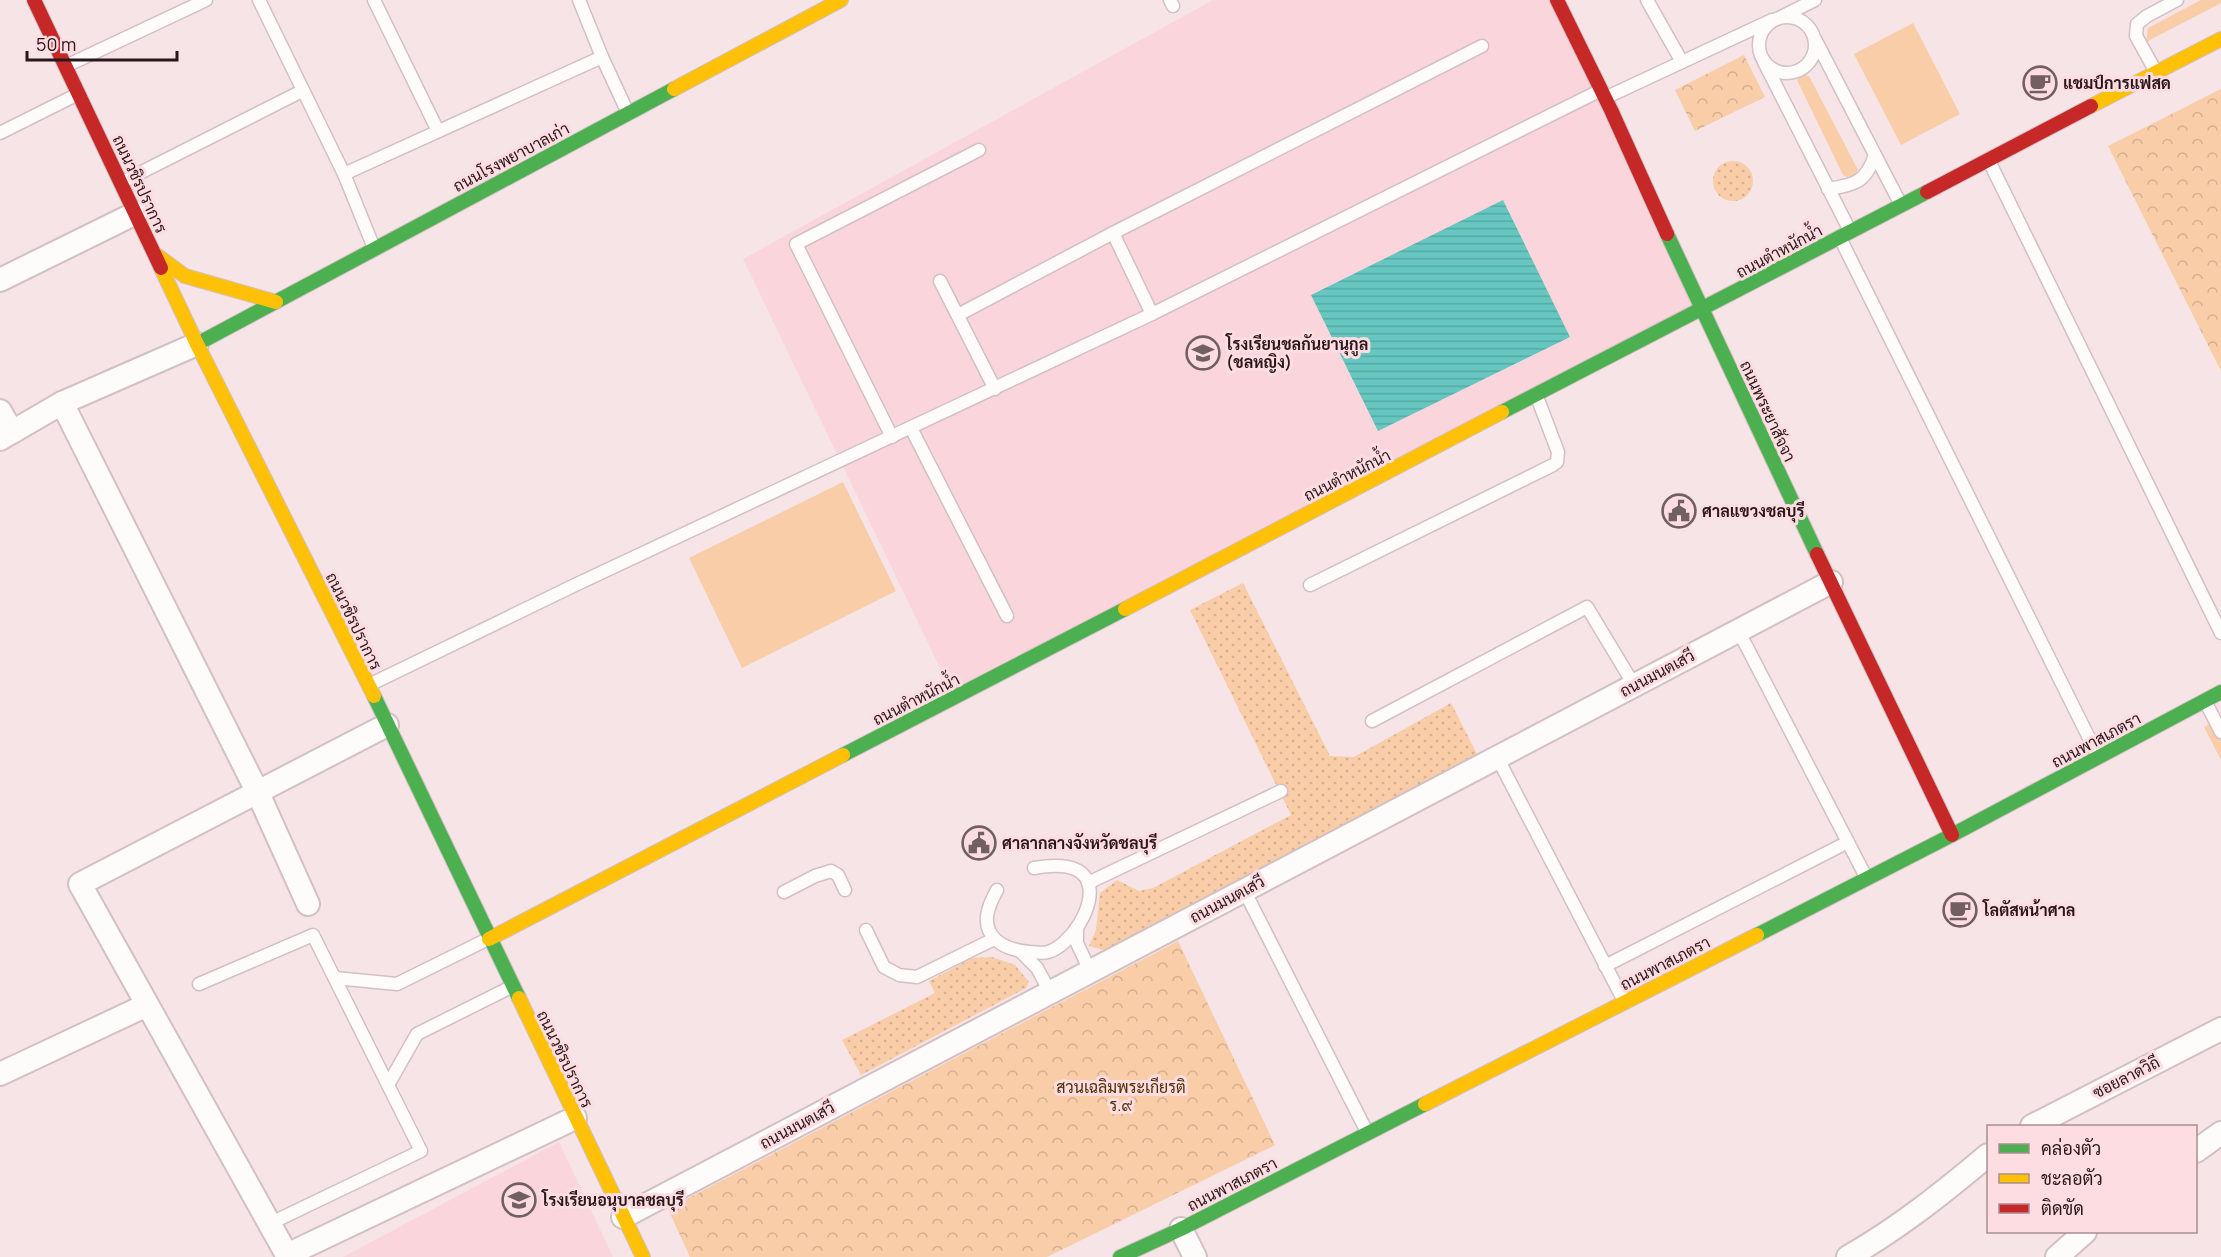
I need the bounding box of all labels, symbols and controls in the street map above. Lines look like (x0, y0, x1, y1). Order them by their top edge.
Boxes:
scale bar (27, 24, 177, 62)
text: 50 m (36, 32, 76, 56)
cafe icon: แชมป์การแฟสด (2022, 65, 2058, 101)
place label: แชมป์การแฟสด (2063, 72, 2171, 94)
street label: ถนนโรงพยาบาลเก่า (449, 117, 573, 197)
street label: ถนนวชิรปราการ (108, 131, 172, 237)
street label: ถนนตำหนักน้ำ (1731, 216, 1826, 283)
place label: โรงเรียนชลกันยานุกูล (ชลหญิง) (1225, 333, 1368, 373)
school or university icon: โรงเรียนชลกันยานุกูล (ชลหญิง) (1185, 335, 1221, 371)
street label: ถนนพระยาสัจจา (1735, 357, 1801, 465)
street label: ถนนตำหนักน้ำ (1298, 441, 1394, 506)
public building icon: ศาลแขวงชลบุรี (1661, 493, 1697, 529)
place label: ศาลแขวงชลบุรี (1702, 500, 1805, 523)
street label: ถนนวชิรปราการ (321, 569, 387, 674)
street label: ถนนมนตเสวี (1616, 644, 1698, 702)
street label: ถนนตำหนักน้ำ (867, 665, 963, 730)
street label: ถนนพาสเภตรา (2047, 707, 2145, 773)
public building icon: ศาลากลางจังหวัดชลบุรี (961, 825, 997, 861)
place label: ศาลากลางจังหวัดชลบุรี (1002, 832, 1158, 855)
street label: ถนนมนตเสวี (1186, 870, 1268, 928)
cafe icon: โลตัสหน้าศาล (1942, 892, 1978, 928)
place label: โลตัสหน้าศาล (1982, 899, 2075, 921)
street label: ถนนพาสเภตรา (1616, 931, 1714, 995)
street label: ถนนวชิรปราการ (532, 1007, 598, 1112)
street label: ซอยลาดวิถี (2089, 1051, 2163, 1103)
park label: สวนเฉลิมพระเกียรติ ร.๙ (1056, 1076, 1186, 1116)
street label: ถนนมนตเสวี (756, 1096, 838, 1154)
legend (1987, 1125, 2197, 1233)
text: คล่องตัว (2041, 1136, 2101, 1160)
street label: ถนนพาสเภตรา (1183, 1152, 1281, 1216)
text: ชะลอตัว (2041, 1166, 2103, 1190)
school or university icon: โรงเรียนอนุบาลชลบุรี (501, 1182, 537, 1218)
place label: โรงเรียนอนุบาลชลบุรี (541, 1189, 684, 1212)
text: ติดขัด (2041, 1196, 2084, 1220)

